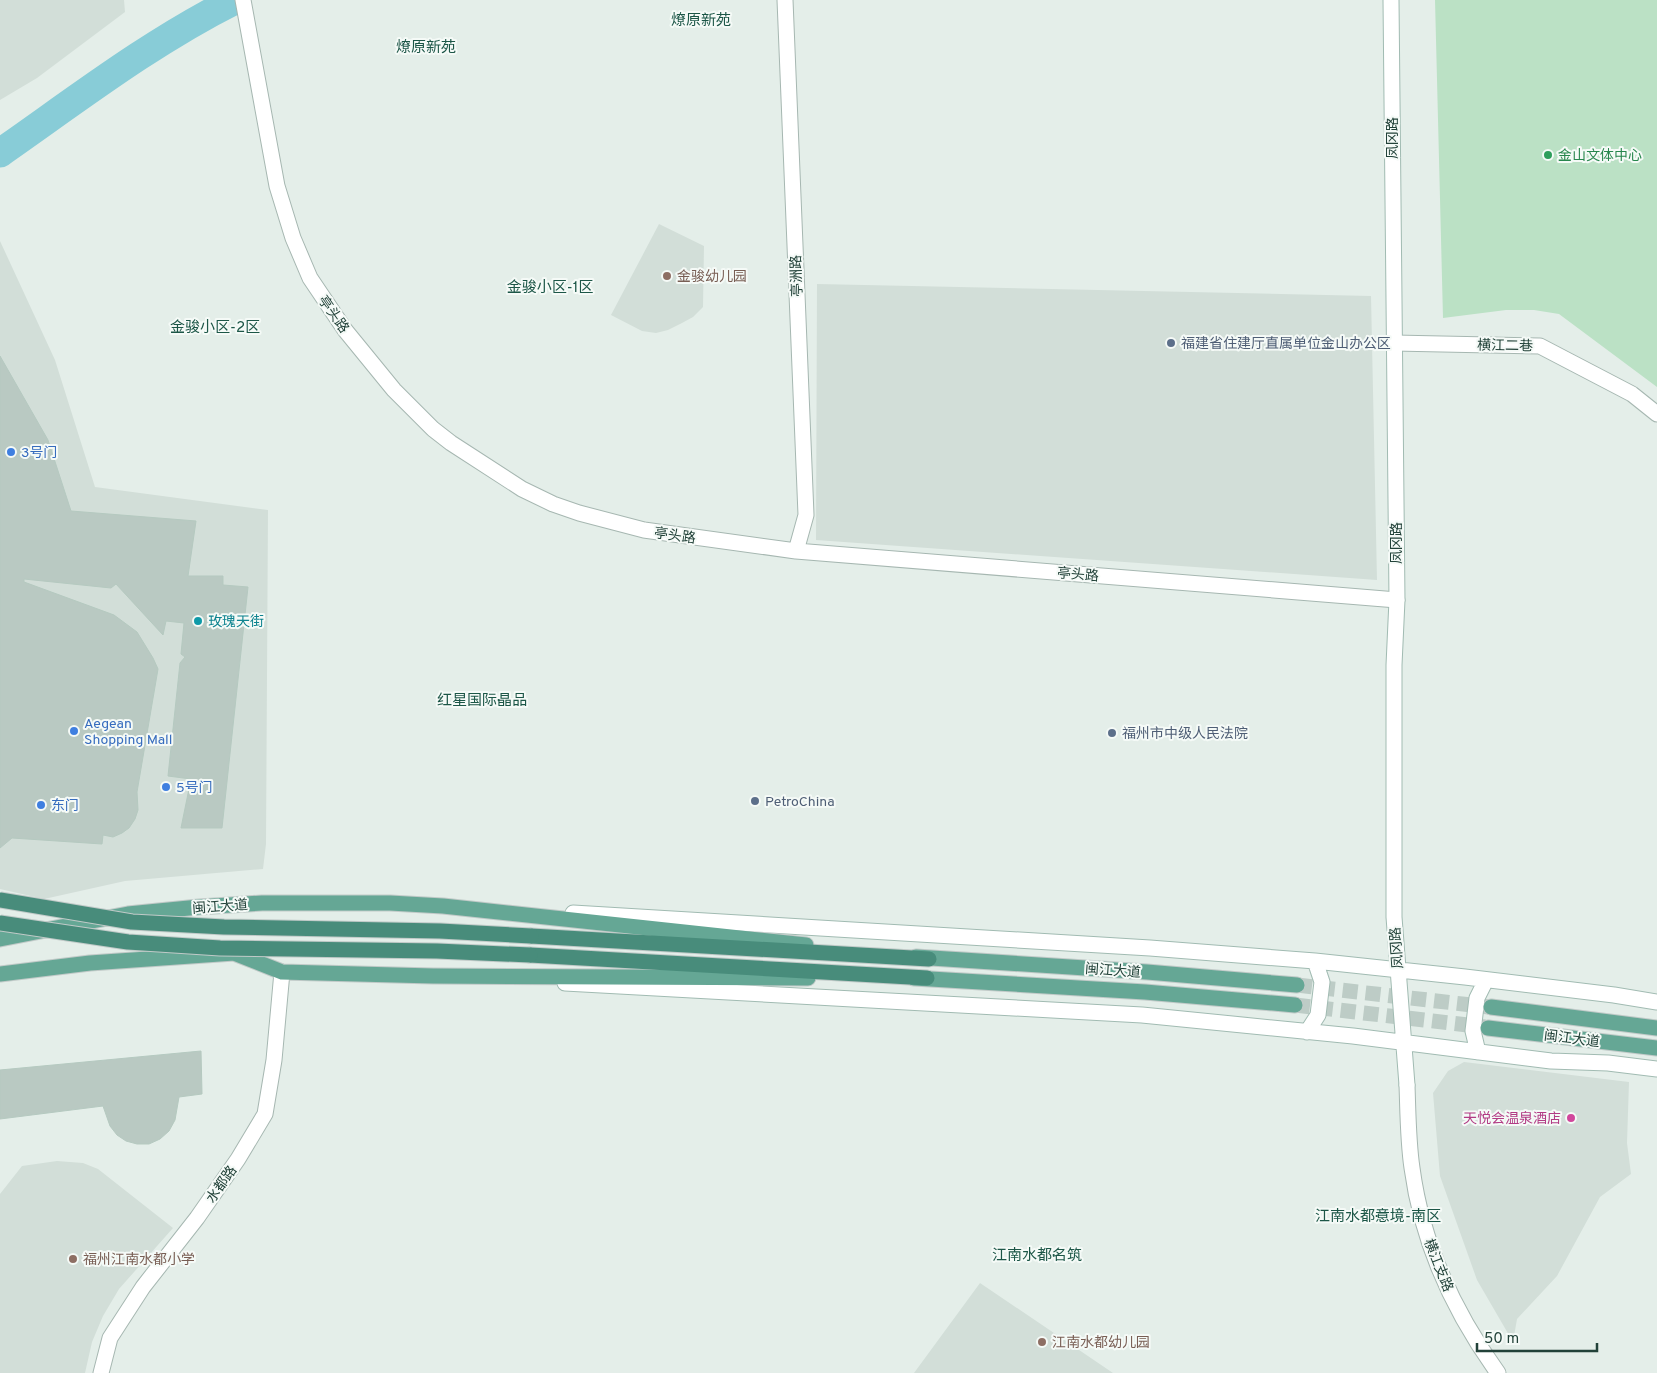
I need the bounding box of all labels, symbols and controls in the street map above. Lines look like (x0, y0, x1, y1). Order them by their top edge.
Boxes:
district label: 燎原新苑 (671, 11, 731, 31)
district label: 燎原新苑 (396, 38, 456, 58)
street label: 凤冈路 (1385, 117, 1402, 159)
place label: 金山文体中心 (1558, 148, 1642, 165)
marker: 金山文体中心 (1542, 149, 1554, 161)
street label: 亭洲路 (787, 255, 807, 297)
place label: 金骏幼儿园 (677, 269, 747, 286)
marker: 金骏幼儿园 (661, 270, 673, 282)
district label: 金骏小区-1区 (507, 279, 593, 298)
street label: 亭头路 (314, 293, 352, 337)
district label: 金骏小区-2区 (170, 319, 260, 338)
place label: 福建省住建厅直属单位金山办公区 (1181, 336, 1391, 353)
marker: 福建省住建厅直属单位金山办公区 (1165, 337, 1177, 349)
street label: 横江二巷 (1477, 338, 1533, 355)
place label: 3号门 (21, 445, 57, 462)
marker: 3号门 (5, 446, 17, 458)
street label: 凤冈路 (1389, 522, 1406, 564)
street label: 亭头路 (653, 525, 697, 548)
street label: 亭头路 (1056, 565, 1100, 586)
place label: 玫瑰天街 (208, 614, 264, 631)
marker: 玫瑰天街 (192, 615, 204, 627)
district label: 红星国际·晶品 (437, 692, 527, 711)
place label: Aegean Shopping Mall (84, 716, 172, 749)
marker: Aegean Shopping Mall (68, 725, 80, 737)
place label: 福州市中级人民法院 (1122, 725, 1248, 743)
marker: 福州市中级人民法院 (1106, 727, 1118, 739)
place label: 5号门 (176, 780, 213, 797)
marker: 5号门 (160, 781, 172, 793)
place label: PetroChina (765, 794, 835, 811)
marker: PetroChina (749, 795, 761, 807)
place label: 东门 (51, 798, 79, 815)
marker: 东门 (35, 799, 47, 811)
street label: 闽江大道 (192, 897, 249, 918)
street label: 凤冈路 (1388, 926, 1407, 969)
street label: 闽江大道 (1084, 961, 1141, 982)
street label: 闽江大道 (1543, 1028, 1601, 1051)
place label: 天悦会温泉酒店 (1463, 1110, 1561, 1128)
marker: 天悦会温泉酒店 (1565, 1112, 1577, 1124)
street label: 水都路 (203, 1163, 241, 1207)
district label: 江南水都·意境-南区 (1315, 1207, 1441, 1227)
street label: 横江支路 (1419, 1236, 1456, 1295)
district label: 江南水都·名筑 (992, 1247, 1082, 1266)
place label: 福州江南水都小学 (83, 1251, 195, 1269)
marker: 福州江南水都小学 (67, 1253, 79, 1265)
scale bar (1477, 1320, 1597, 1352)
text: 50 m (1484, 1330, 1519, 1349)
place label: 江南水都幼儿园 (1052, 1335, 1150, 1352)
marker: 江南水都幼儿园 (1036, 1336, 1048, 1348)

